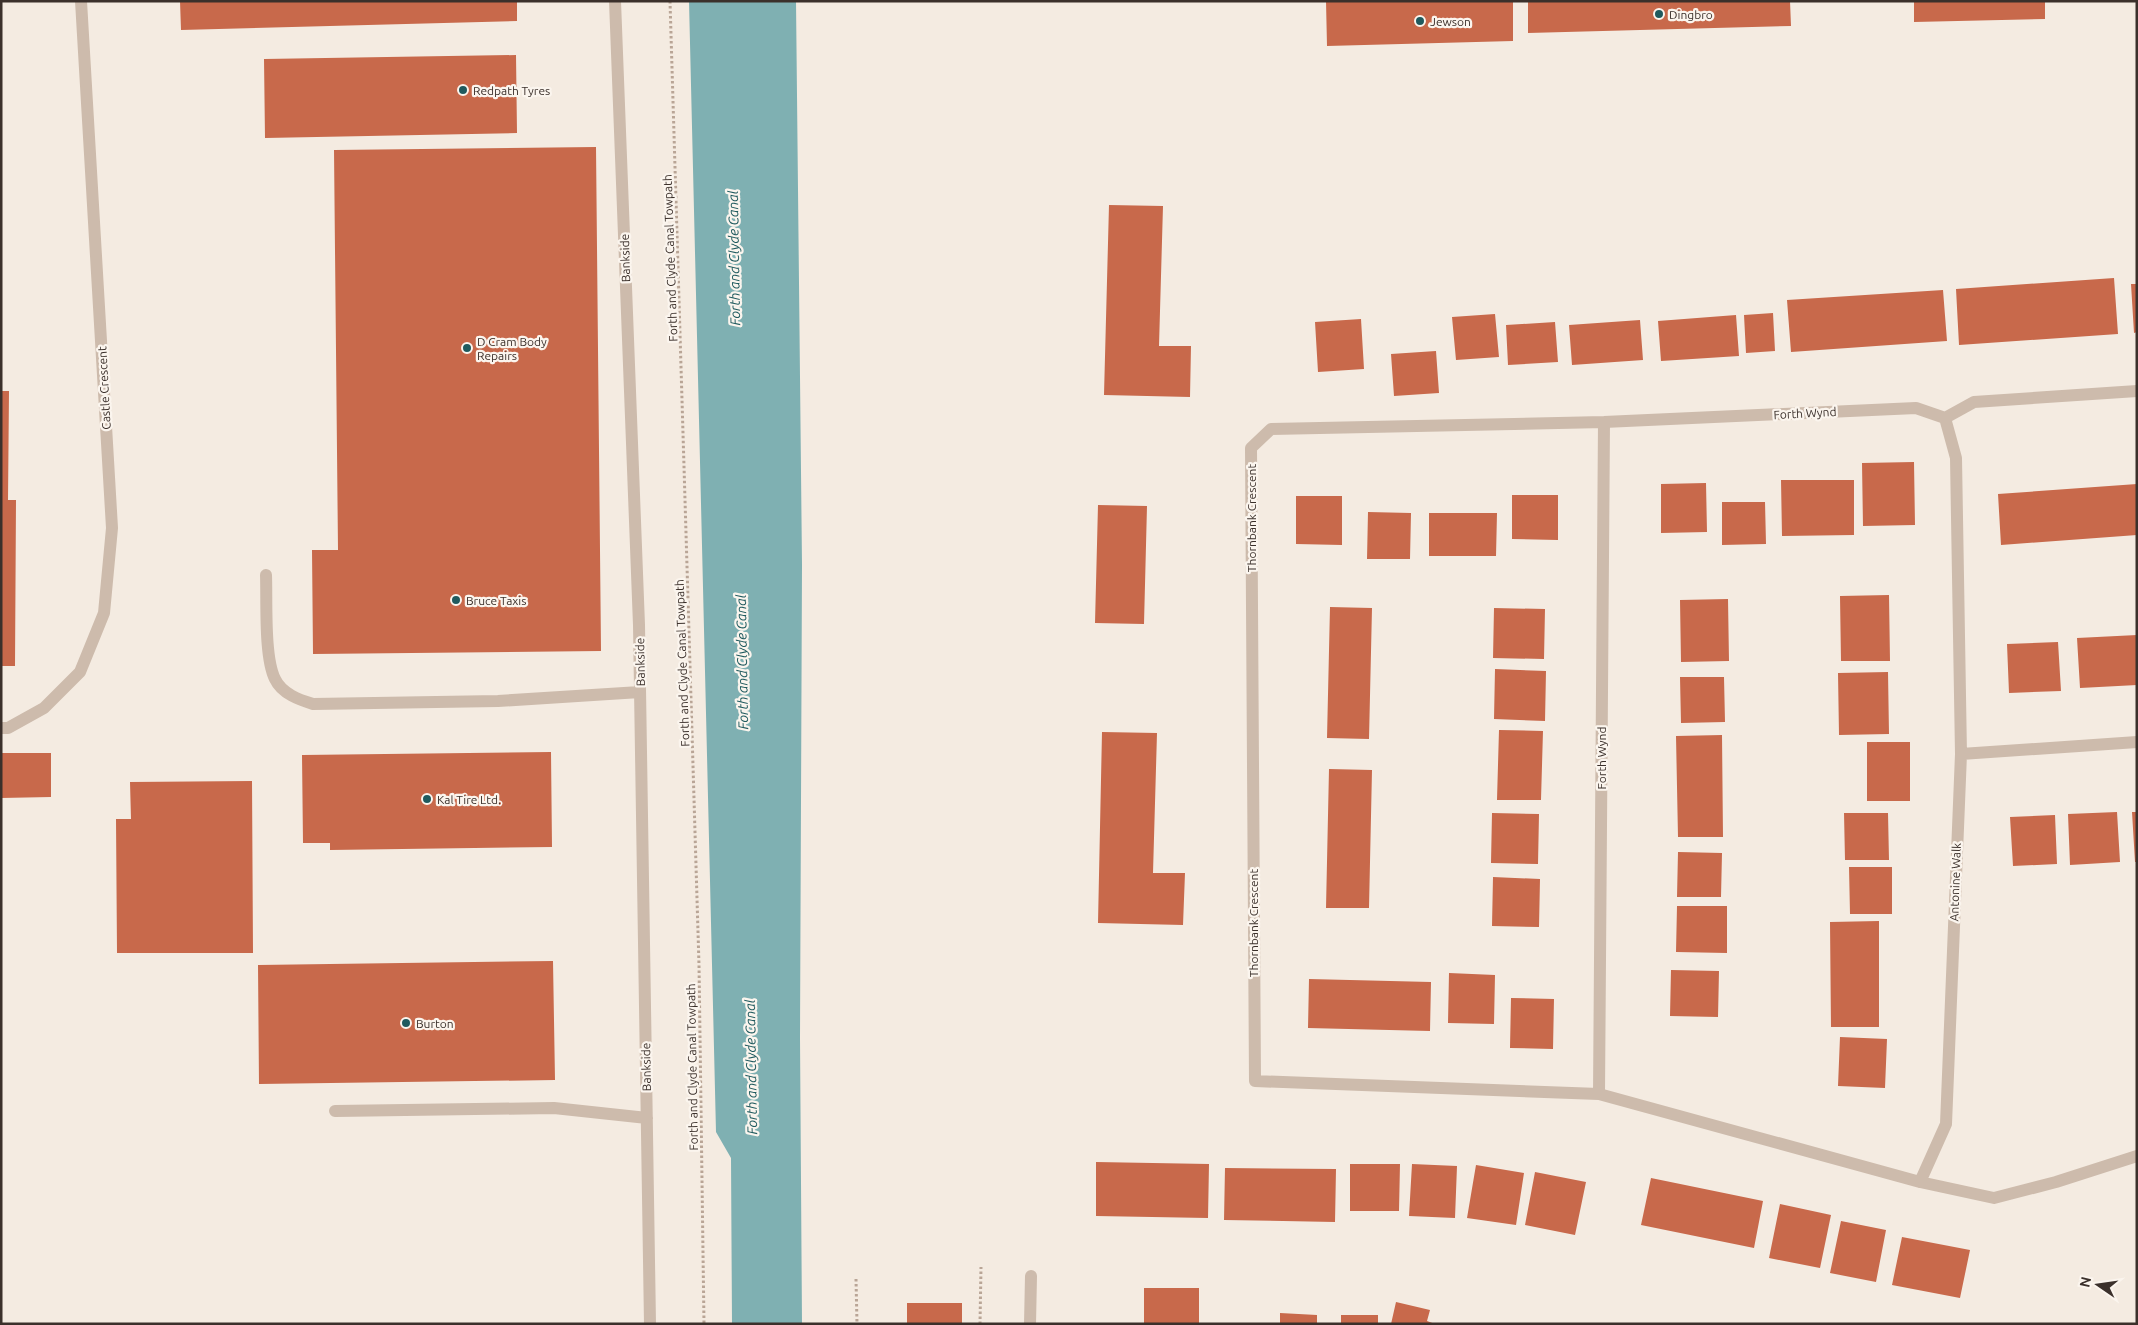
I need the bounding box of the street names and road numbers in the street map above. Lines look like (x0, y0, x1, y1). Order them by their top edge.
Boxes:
street label: Forth and Clyde Canal Towpath (661, 174, 679, 342)
street label: Bankside (618, 234, 632, 282)
street label: Castle Crescent (95, 346, 113, 430)
street label: Forth Wynd (1773, 405, 1837, 421)
street label: Thornbank Crescent (1245, 464, 1258, 572)
street label: Forth and Clyde Canal Towpath (673, 579, 691, 747)
street label: Bankside (633, 638, 647, 686)
street label: Forth Wynd (1595, 727, 1608, 789)
street label: Antonine Walk (1947, 843, 1963, 921)
street label: Thornbank Crescent (1247, 869, 1260, 977)
street label: Forth and Clyde Canal Towpath (684, 983, 700, 1151)
street label: Bankside (639, 1043, 653, 1091)

